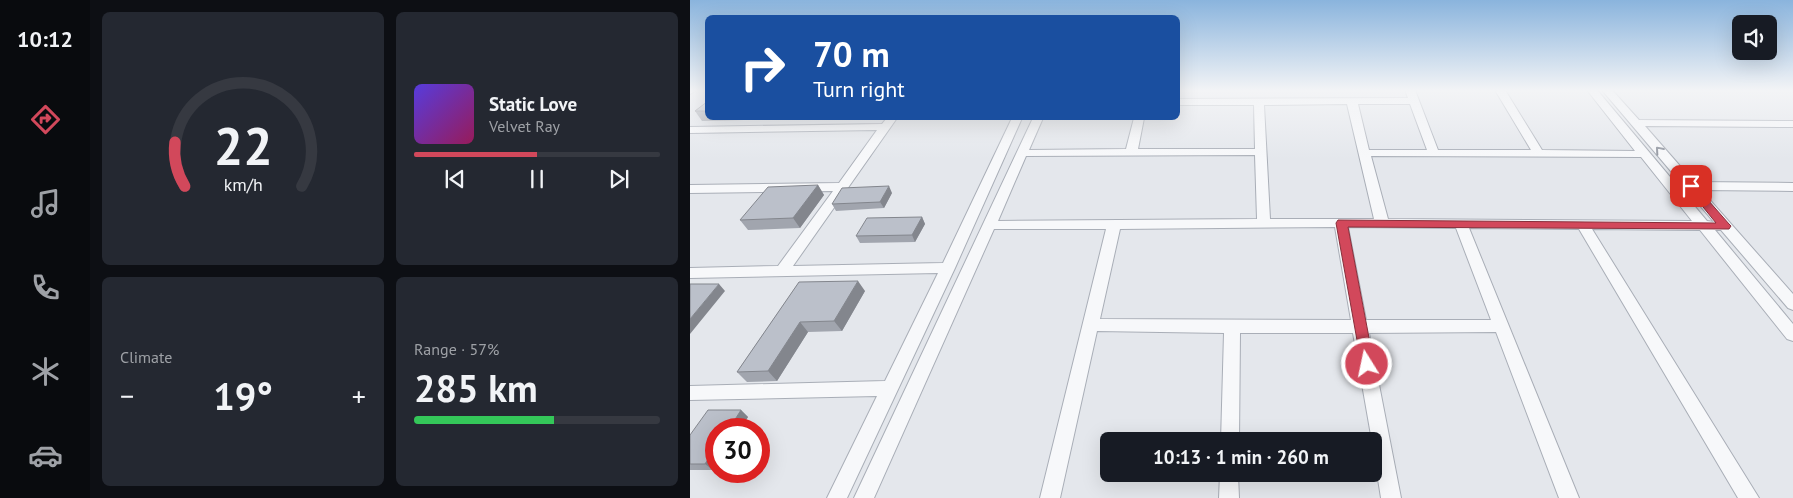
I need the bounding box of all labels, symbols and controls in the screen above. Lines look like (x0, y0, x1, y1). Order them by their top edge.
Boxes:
map controls (1732, 15, 1777, 60)
button: sound (1732, 15, 1777, 60)
text: 10:12 (17, 25, 73, 53)
text: 70 m (813, 31, 890, 77)
icon: right (730, 35, 795, 100)
text: Turn right (813, 75, 905, 103)
text: Static Love (489, 92, 577, 116)
icon: directions (28, 102, 63, 137)
text: 22 (214, 112, 272, 179)
text: Velvet Ray (489, 116, 560, 136)
one-way arrow (1657, 147, 1665, 156)
icon: previous (441, 165, 469, 193)
icon: pause (523, 165, 551, 193)
icon: next (605, 165, 633, 193)
pin (1670, 165, 1712, 207)
icon: arrive (1677, 172, 1705, 200)
text: km/h (223, 173, 263, 196)
icon: music (28, 186, 63, 221)
icon: phone (28, 270, 63, 305)
position arrow (1340, 337, 1392, 389)
text: Range · 57% (414, 339, 499, 359)
text: Climate (120, 347, 172, 367)
icon: climate (28, 354, 63, 389)
text: 285 km (414, 363, 538, 412)
text: 19° (213, 371, 273, 420)
text: − (120, 377, 134, 414)
text: + (352, 377, 366, 414)
speed limit sign: 30 (705, 418, 770, 483)
icon: car (28, 438, 63, 473)
text: 10:13 · 1 min · 260 m (1153, 445, 1329, 469)

